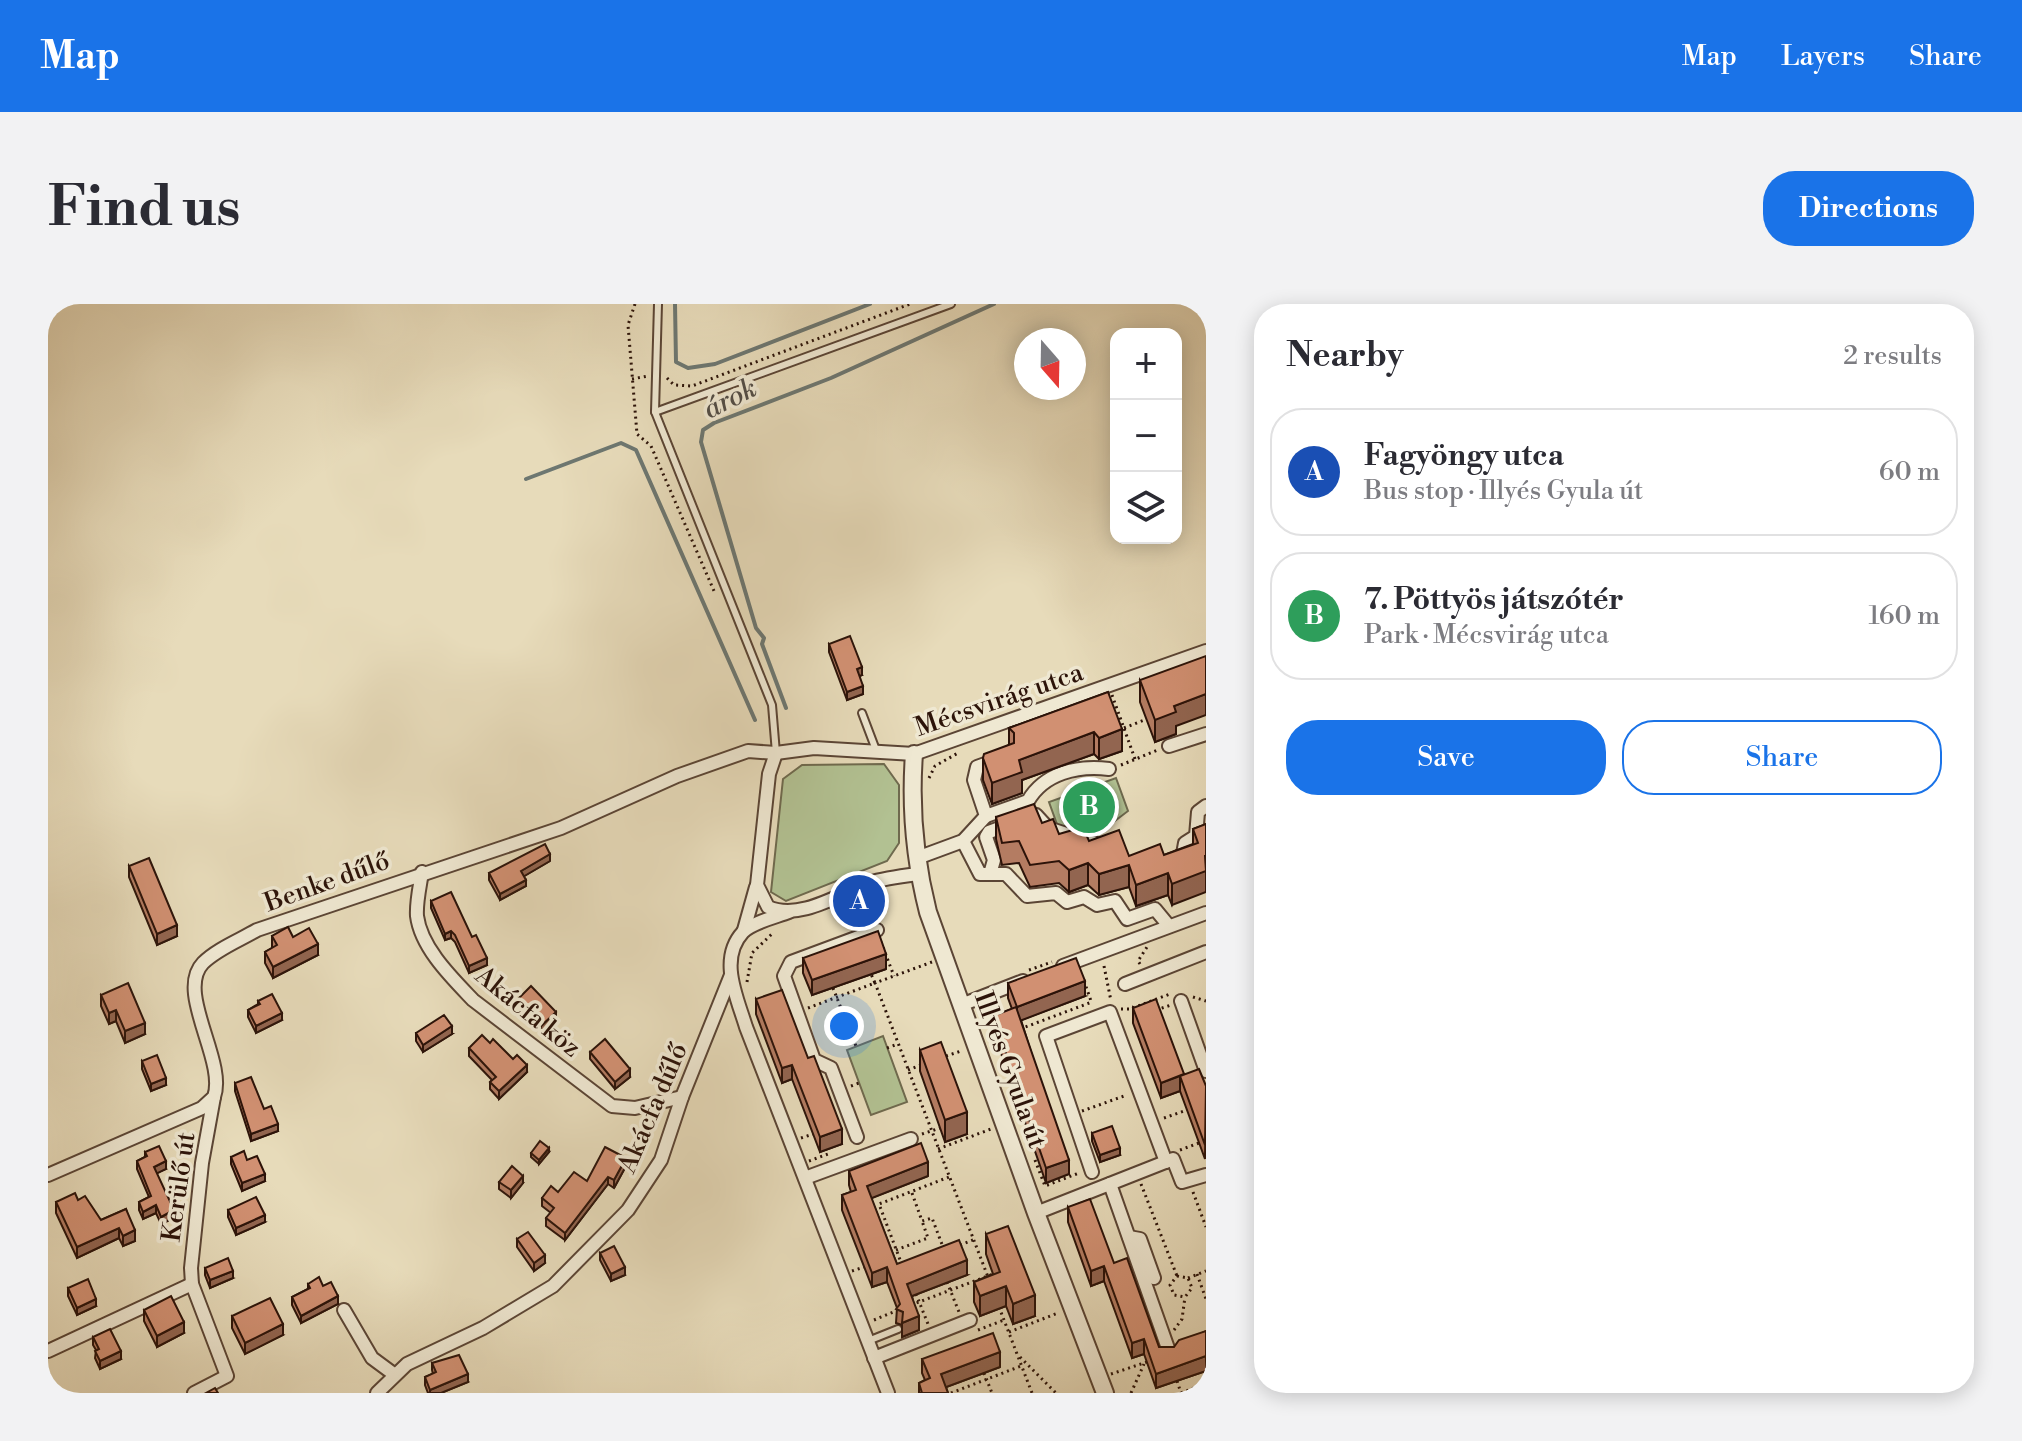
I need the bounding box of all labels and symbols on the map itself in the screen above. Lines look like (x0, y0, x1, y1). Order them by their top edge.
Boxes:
north arrow (1014, 328, 1086, 400)
water label: árok (697, 371, 763, 427)
street label: Mécsvirág utca (911, 656, 1088, 744)
pin: B (1063, 777, 1115, 837)
street label: Benke dűlő (259, 844, 394, 920)
pin: A (833, 871, 885, 931)
street label: Akácfa köz (468, 959, 587, 1064)
street label: Illyés Gyula út (967, 987, 1053, 1153)
your location (824, 1006, 864, 1046)
street label: Akácfa dűlő (611, 1038, 695, 1179)
street label: Kerülő út (155, 1130, 203, 1244)

